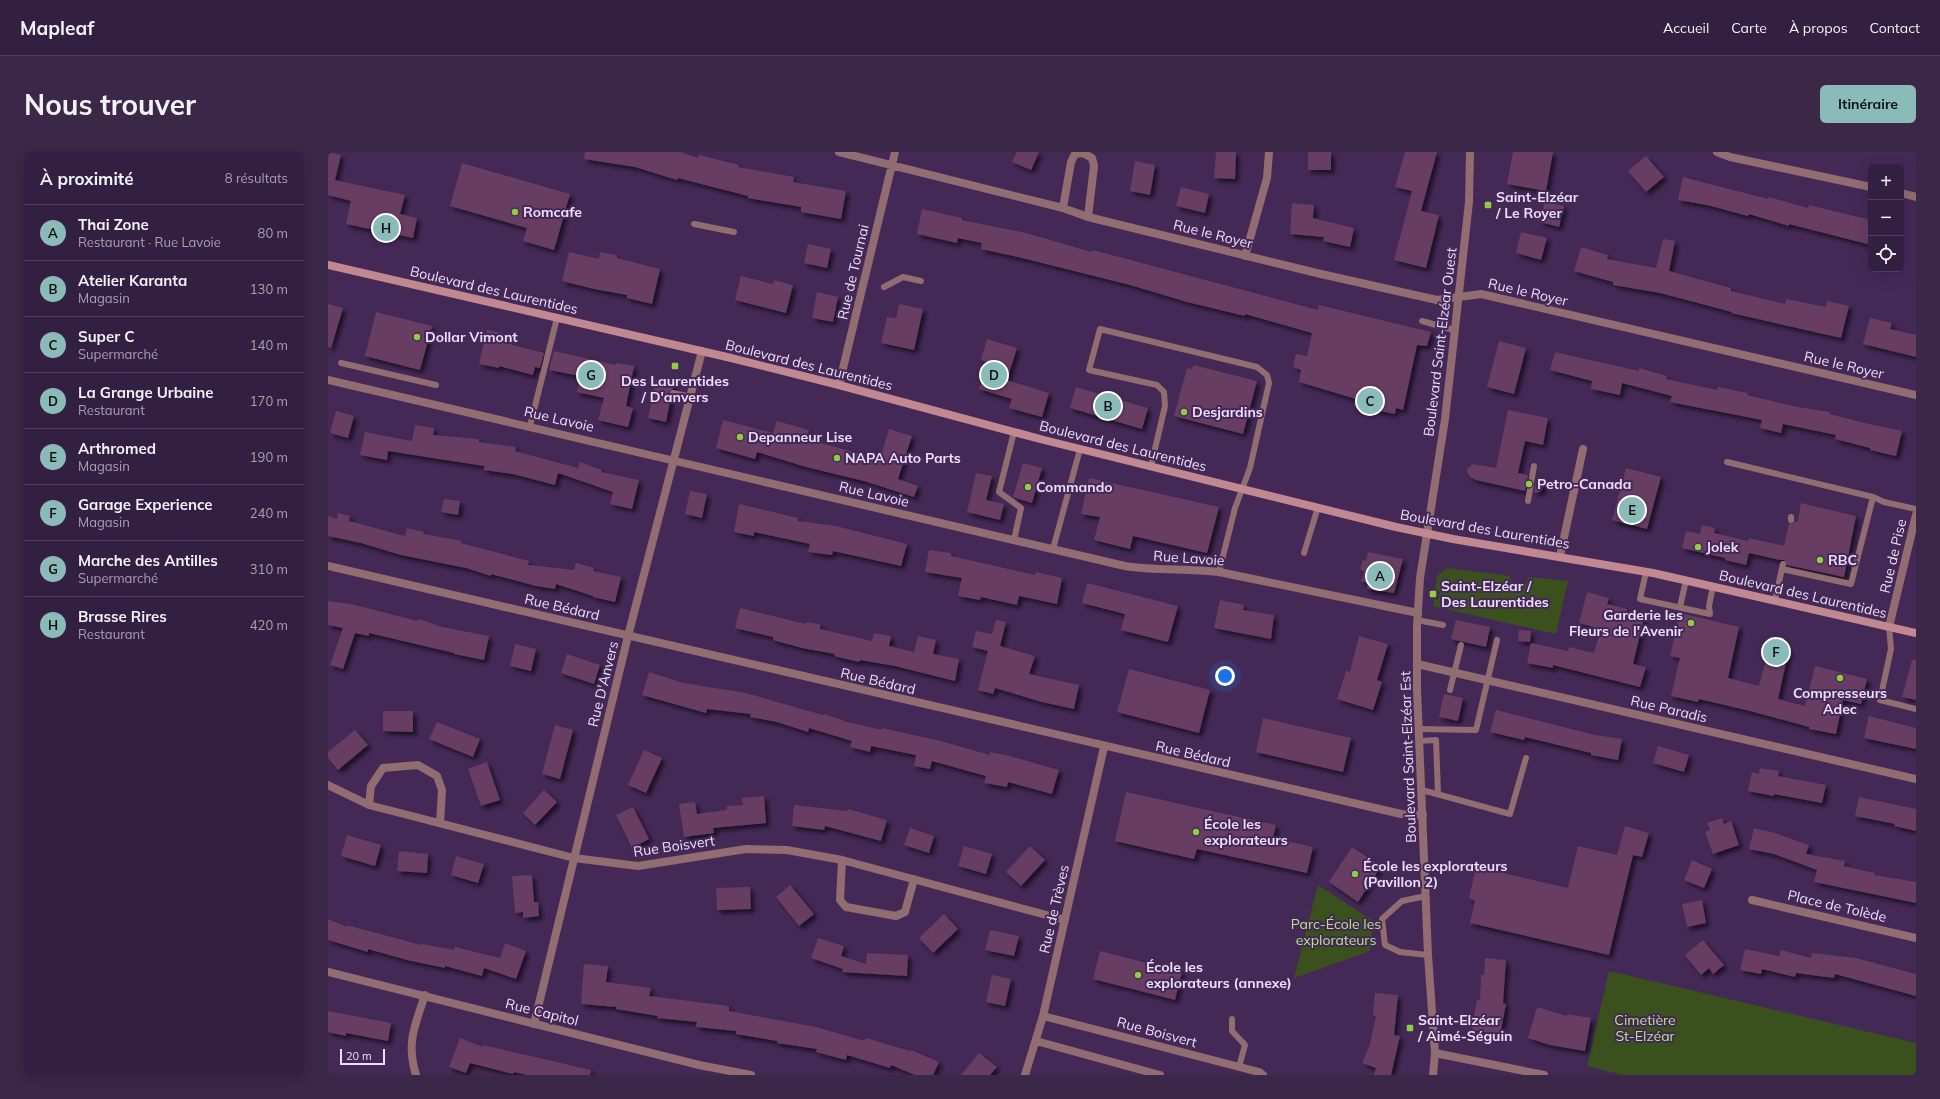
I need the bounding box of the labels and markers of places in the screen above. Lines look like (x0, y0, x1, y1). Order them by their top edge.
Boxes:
place label: Saint-Elzéar / Le Royer (1495, 188, 1579, 222)
marker: Saint-Elzéar / Le Royer (1483, 200, 1493, 210)
place label: Romcafe (523, 203, 582, 221)
marker: Romcafe (510, 207, 520, 217)
pin: H (373, 213, 399, 243)
place label: Dollar Vimont (425, 328, 518, 346)
marker: Dollar Vimont (412, 332, 422, 342)
pin: G (578, 360, 604, 390)
pin: D (981, 360, 1007, 390)
marker: Des Laurentides / D'anvers (670, 361, 680, 371)
place label: Des Laurentides / D'anvers (621, 372, 729, 406)
pin: C (1357, 386, 1383, 416)
pin: B (1095, 391, 1121, 421)
place label: Desjardins (1192, 403, 1263, 421)
marker: Desjardins (1179, 407, 1189, 417)
place label: Depanneur Lise (748, 428, 852, 446)
marker: Depanneur Lise (735, 432, 745, 442)
place label: NAPA Auto Parts (845, 449, 961, 467)
marker: NAPA Auto Parts (832, 453, 842, 463)
place label: Petro-Canada (1537, 475, 1631, 493)
place label: Commando (1036, 478, 1113, 496)
marker: Petro-Canada (1524, 479, 1534, 489)
marker: Commando (1023, 482, 1033, 492)
pin: E (1619, 495, 1645, 525)
place label: Jolek (1706, 538, 1739, 556)
marker: Jolek (1693, 542, 1703, 552)
place label: RBC (1828, 551, 1857, 569)
marker: RBC (1815, 555, 1825, 565)
pin: A (1367, 561, 1393, 591)
place label: Saint-Elzéar / Des Laurentides (1441, 577, 1549, 611)
marker: Saint-Elzéar / Des Laurentides (1428, 589, 1438, 599)
place label: Garderie les Fleurs de l'Avenir (1569, 606, 1683, 640)
marker: Garderie les Fleurs de l'Avenir (1686, 618, 1696, 628)
pin: F (1763, 637, 1789, 667)
marker: Compresseurs Adec (1835, 673, 1845, 683)
place label: Compresseurs Adec (1793, 684, 1887, 718)
place label: École les explorateurs (1204, 815, 1288, 849)
marker: École les explorateurs (1191, 827, 1201, 837)
place label: École les explorateurs (Pavillon 2) (1363, 857, 1508, 891)
marker: École les explorateurs (Pavillon 2) (1350, 869, 1360, 879)
place label: École les explorateurs (annexe) (1146, 958, 1292, 992)
marker: École les explorateurs (annexe) (1133, 970, 1143, 980)
place label: Saint-Elzéar / Aimé-Séguin (1417, 1011, 1513, 1045)
marker: Saint-Elzéar / Aimé-Séguin (1405, 1023, 1415, 1033)

